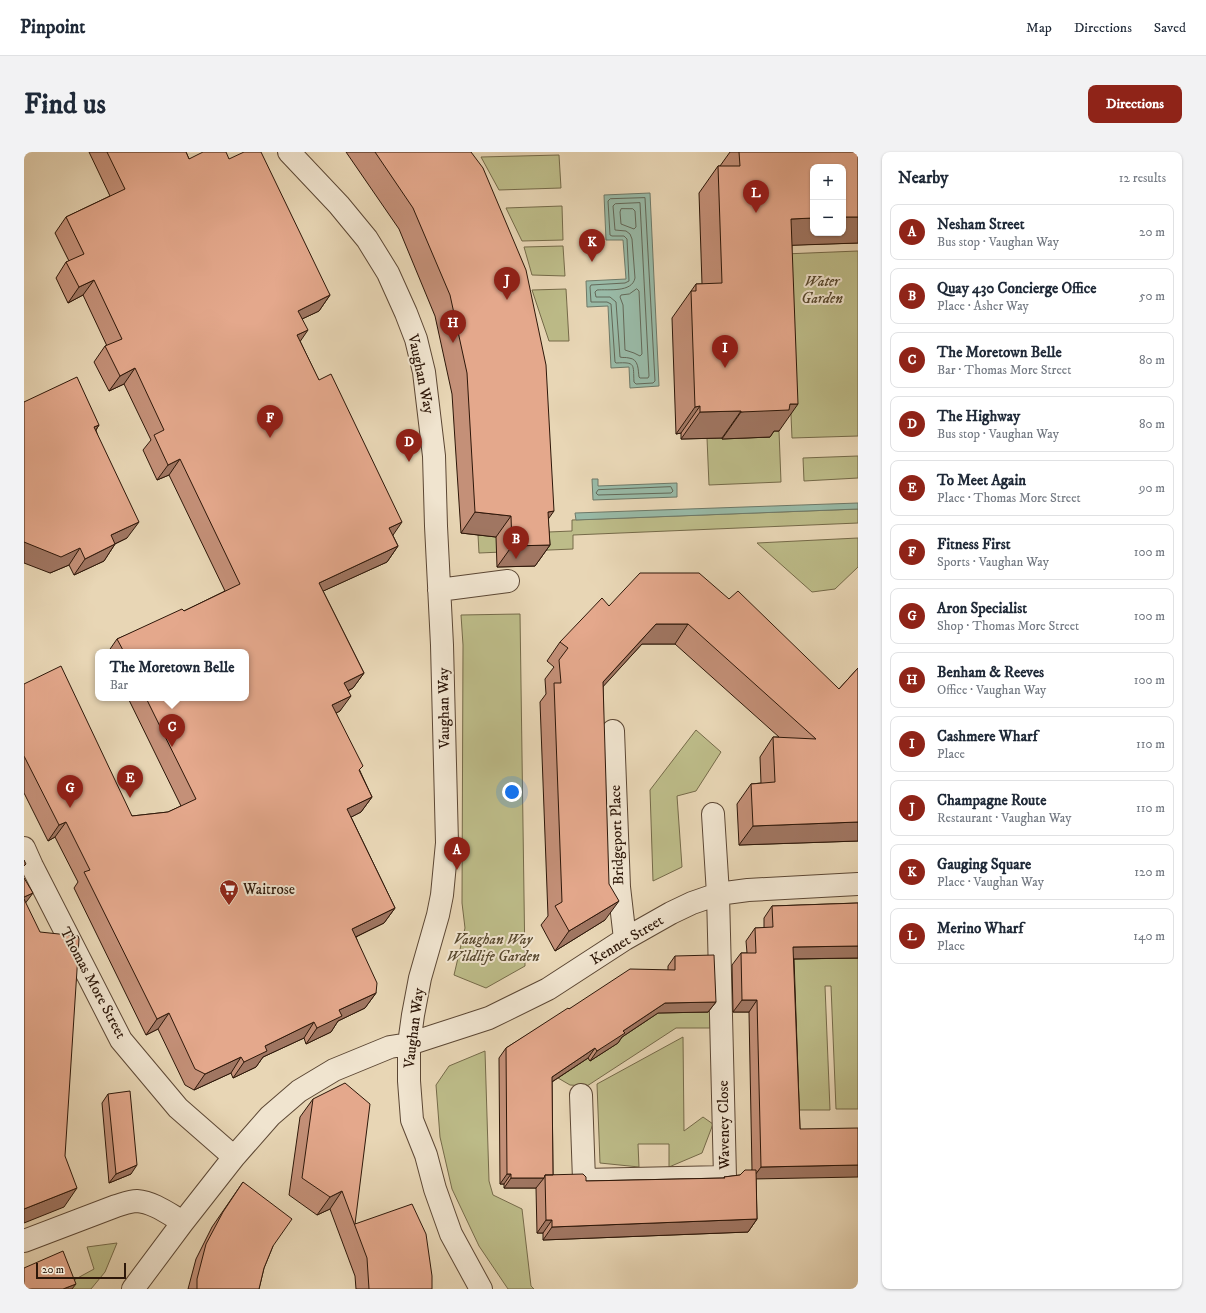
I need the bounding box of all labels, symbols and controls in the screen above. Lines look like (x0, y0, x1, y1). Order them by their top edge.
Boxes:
text: Pinpoint (20, 16, 85, 39)
text: Map (1026, 19, 1052, 37)
text: Directions (1074, 19, 1132, 37)
text: Saved (1154, 19, 1186, 37)
button: Directions (1088, 85, 1182, 123)
text: Find us (24, 87, 106, 122)
map controls (810, 164, 846, 236)
button: + (810, 164, 846, 200)
text: Nearby (898, 167, 948, 189)
text: 12 results (1119, 170, 1166, 186)
pin: L (743, 180, 769, 213)
button: − (810, 200, 846, 236)
text: Nesham Street (937, 215, 1024, 234)
text: A (908, 224, 916, 240)
text: 20 m (1139, 224, 1165, 240)
pin: K (579, 229, 605, 262)
text: Bus stop · Vaughan Way (937, 234, 1059, 250)
pin: J (494, 267, 520, 300)
park label: Water Garden (801, 272, 843, 308)
text: Quay 430 Concierge Office (937, 279, 1096, 298)
text: B (908, 288, 916, 304)
text: 50 m (1139, 288, 1165, 304)
text: Place · Asher Way (937, 298, 1029, 314)
pin: H (440, 310, 466, 343)
street label: Vaughan Way (403, 331, 439, 416)
pin: I (712, 335, 738, 368)
text: The Moretown Belle (937, 343, 1062, 362)
text: C (908, 352, 916, 368)
text: 80 m (1139, 352, 1165, 368)
text: Bar · Thomas More Street (937, 362, 1071, 378)
pin: F (257, 405, 283, 438)
text: The Highway (937, 407, 1020, 426)
text: D (907, 416, 917, 432)
text: 80 m (1139, 416, 1165, 432)
text: Bus stop · Vaughan Way (937, 426, 1059, 442)
pin: D (396, 429, 422, 462)
text: To Meet Again (937, 471, 1026, 490)
text: E (907, 480, 917, 496)
text: 90 m (1139, 480, 1165, 496)
text: Place · Thomas More Street (937, 490, 1081, 506)
pin: B (503, 526, 529, 559)
text: Fitness First (937, 535, 1011, 554)
text: F (908, 544, 916, 560)
text: 100 m (1134, 544, 1165, 560)
text: Sports · Vaughan Way (937, 554, 1049, 570)
text: Aron Specialist (937, 599, 1027, 618)
text: G (907, 608, 917, 624)
text: 100 m (1134, 608, 1165, 624)
text: Shop · Thomas More Street (937, 618, 1079, 634)
popup (95, 649, 249, 701)
text: The Moretown Belle (110, 658, 234, 677)
text: Benham & Reeves (937, 663, 1044, 682)
street label: Vaughan Way (434, 666, 454, 750)
text: H (907, 672, 917, 688)
text: 100 m (1134, 672, 1165, 688)
text: Bar (110, 677, 128, 693)
text: Office · Vaughan Way (937, 682, 1046, 698)
pin: C (159, 714, 185, 747)
text: Cashmere Wharf (937, 727, 1037, 746)
text: I (909, 736, 915, 752)
text: 110 m (1136, 736, 1165, 752)
text: Place (937, 746, 965, 762)
pin: E (117, 765, 143, 798)
pin: G (57, 775, 83, 808)
your location (502, 782, 522, 802)
street label: Bridgeport Place (606, 784, 628, 886)
text: Champagne Route (937, 791, 1046, 810)
text: J (909, 800, 915, 816)
text: 110 m (1136, 800, 1165, 816)
text: Restaurant · Vaughan Way (937, 810, 1071, 826)
pin: A (444, 837, 470, 870)
text: Gauging Square (937, 855, 1031, 874)
text: K (907, 864, 917, 880)
text: 120 m (1134, 864, 1165, 880)
text: Place · Vaughan Way (937, 874, 1044, 890)
supermarket icon: Waitrose (218, 878, 240, 906)
place label: Waitrose (242, 880, 295, 899)
street label: Kennet Street (587, 911, 667, 969)
text: Merino Wharf (937, 919, 1023, 938)
street label: Thomas More Street (56, 924, 130, 1042)
text: L (907, 928, 917, 944)
text: 140 m (1133, 928, 1165, 944)
park label: Vaughan Way Wildlife Garden (447, 930, 540, 966)
text: Place (937, 938, 965, 954)
street label: Vaughan Way (400, 986, 428, 1070)
street label: Waveney Close (714, 1080, 734, 1171)
scale bar (36, 1261, 126, 1280)
text: 20 m (42, 1263, 64, 1277)

